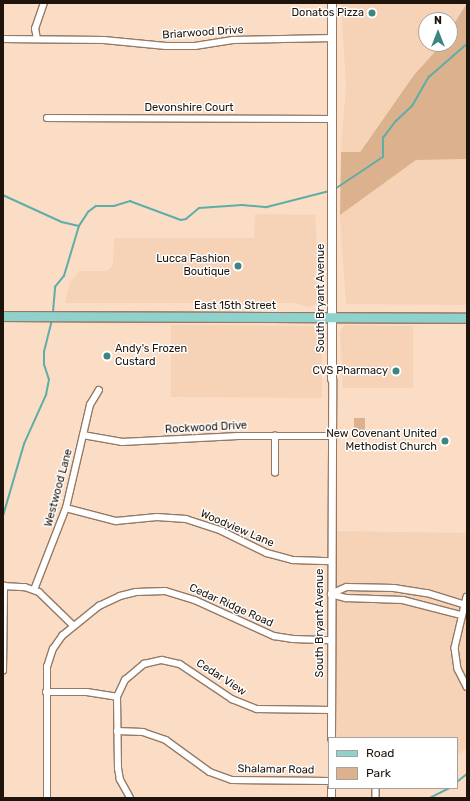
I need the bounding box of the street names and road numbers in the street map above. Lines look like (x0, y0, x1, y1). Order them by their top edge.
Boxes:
street label: Briarwood Drive (162, 24, 244, 42)
street label: Devonshire Court (144, 101, 234, 115)
street label: South Bryant Avenue (314, 243, 328, 353)
street label: East 15th Street (194, 299, 276, 313)
street label: Rockwood Drive (165, 419, 247, 437)
street label: Westwood Lane (42, 448, 76, 528)
street label: Woodview Lane (198, 507, 276, 551)
street label: South Bryant Avenue (313, 568, 327, 678)
street label: Cedar Ridge Road (187, 581, 275, 631)
street label: Cedar View (193, 657, 249, 699)
street label: Shalamar Road (237, 763, 315, 777)

